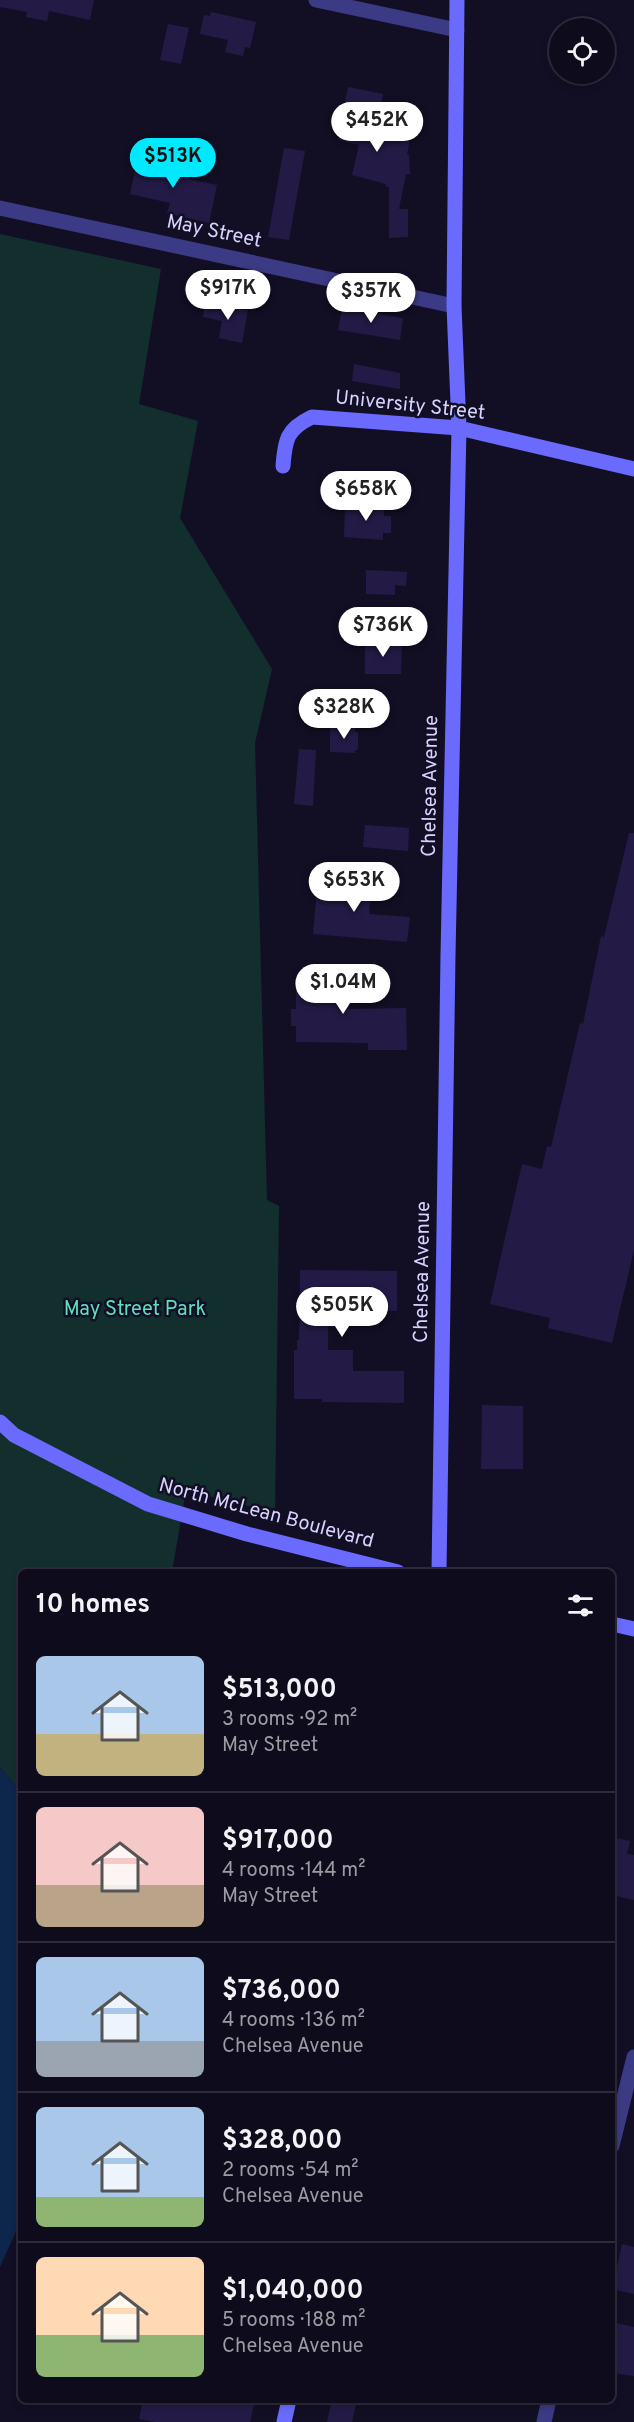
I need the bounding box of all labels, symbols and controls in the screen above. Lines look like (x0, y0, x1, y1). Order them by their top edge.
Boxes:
map controls (549, 18, 615, 84)
button: locate (549, 18, 615, 84)
pin: $452K (335, 102, 419, 153)
text: $452K (345, 108, 409, 134)
pin: $513K (131, 138, 215, 189)
text: $513K (144, 144, 202, 170)
street label: May Street (164, 209, 264, 255)
pin: $917K (186, 270, 270, 321)
pin: $357K (329, 273, 413, 324)
text: $917K (199, 276, 257, 302)
text: $357K (340, 279, 402, 305)
street label: University Street (334, 385, 486, 427)
pin: $658K (324, 471, 408, 522)
text: $658K (334, 477, 398, 503)
pin: $736K (341, 607, 425, 658)
text: $736K (353, 613, 413, 639)
pin: $328K (302, 689, 386, 740)
text: $328K (313, 695, 375, 721)
street label: Chelsea Avenue (417, 715, 445, 857)
pin: $653K (312, 862, 396, 913)
text: $653K (323, 868, 385, 894)
pin: $1.04M (294, 964, 392, 1015)
text: $1.04M (309, 970, 377, 996)
street label: Chelsea Avenue (409, 1201, 437, 1343)
pin: $505K (300, 1287, 384, 1338)
text: $505K (310, 1293, 374, 1319)
park label: May Street Park (64, 1297, 206, 1323)
street label: North McLean Boulevard (156, 1473, 376, 1555)
text: 10 homes (36, 1589, 150, 1622)
icon: filters (564, 1589, 597, 1622)
text: $513,000 (222, 1674, 337, 1707)
icon: home (84, 1680, 156, 1752)
text: 3 rooms · 92 m² (222, 1707, 357, 1733)
text: May Street (222, 1733, 318, 1759)
text: $917,000 (222, 1825, 334, 1858)
icon: home (84, 1831, 156, 1903)
text: 4 rooms · 144 m² (222, 1858, 365, 1884)
text: May Street (222, 1884, 318, 1910)
text: $736,000 (222, 1975, 341, 2008)
icon: home (84, 1981, 156, 2053)
text: 4 rooms · 136 m² (222, 2008, 365, 2034)
text: Chelsea Avenue (222, 2034, 364, 2060)
text: $328,000 (222, 2125, 342, 2158)
icon: home (84, 2131, 156, 2203)
text: 2 rooms · 54 m² (222, 2158, 359, 2184)
text: Chelsea Avenue (222, 2184, 364, 2210)
text: $1,040,000 (222, 2275, 364, 2308)
icon: home (84, 2281, 156, 2353)
text: 5 rooms · 188 m² (222, 2308, 365, 2334)
text: Chelsea Avenue (222, 2334, 364, 2360)

